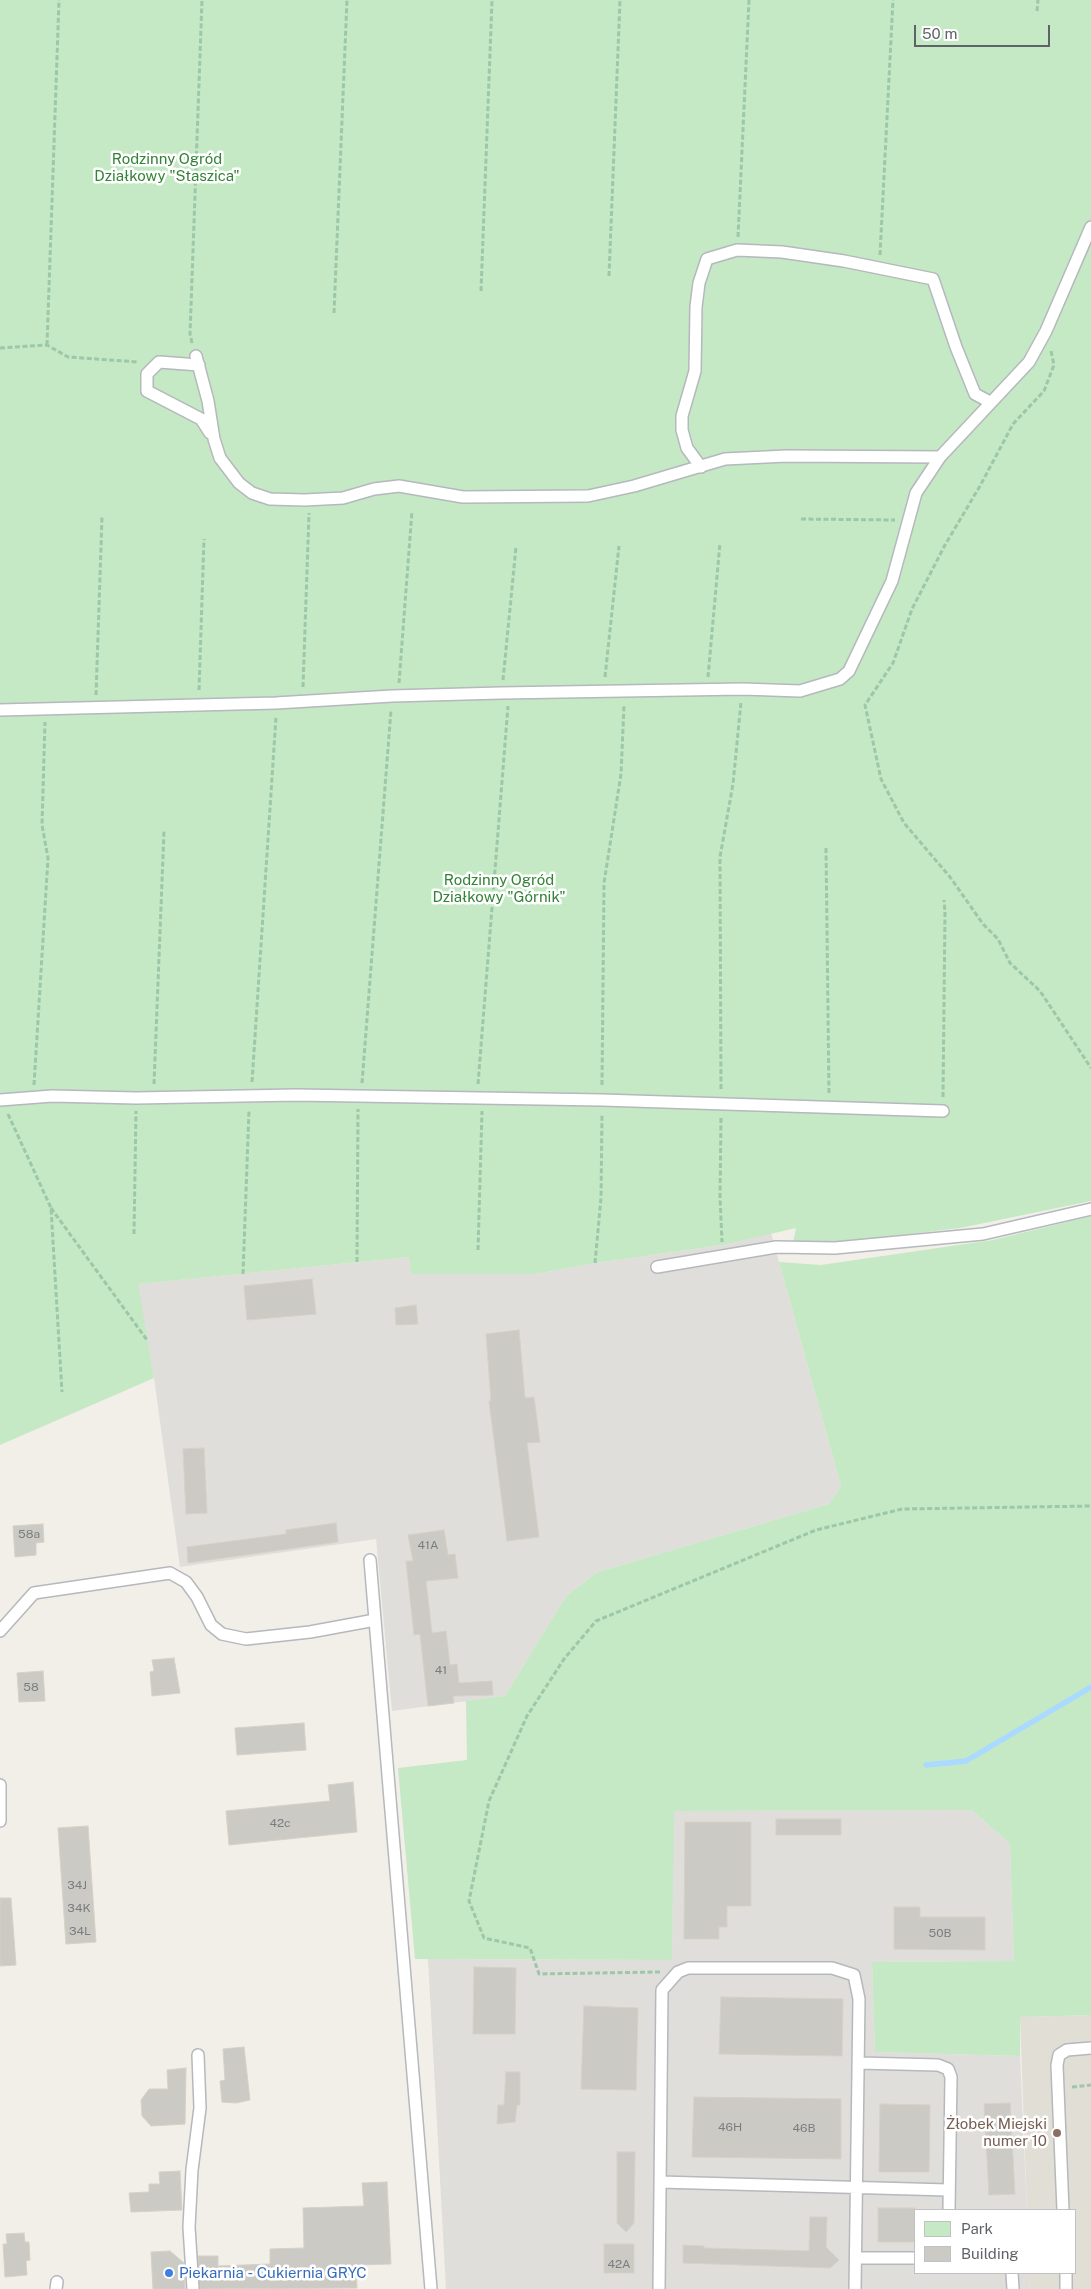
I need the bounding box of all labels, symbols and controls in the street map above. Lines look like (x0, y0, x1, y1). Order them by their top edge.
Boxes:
scale bar (916, 15, 1052, 47)
text: 50 m (922, 25, 957, 42)
park label: Rodzinny Ogród Działkowy "Staszica" (94, 150, 240, 185)
park label: Rodzinny Ogród Działkowy "Górnik" (432, 871, 566, 906)
house number: 58a (18, 1527, 40, 1541)
house number: 41A (418, 1538, 438, 1552)
house number: 41 (435, 1663, 447, 1677)
house number: 58 (23, 1680, 39, 1694)
house number: 42c (269, 1816, 291, 1830)
house number: 34J (67, 1878, 87, 1892)
house number: 34K (67, 1901, 91, 1915)
house number: 34L (69, 1924, 91, 1938)
house number: 50B (928, 1926, 952, 1940)
place label: Żłobek Miejski numer 10 (946, 2115, 1047, 2150)
house number: 46H (718, 2120, 742, 2134)
house number: 46B (792, 2121, 816, 2135)
marker: Żłobek Miejski numer 10 (1051, 2127, 1063, 2139)
legend (914, 2209, 1076, 2274)
text: Park (961, 2220, 993, 2237)
text: Building (961, 2245, 1019, 2262)
house number: 42A (607, 2257, 631, 2271)
place label: Piekarnia - Cukiernia GRYC (179, 2264, 367, 2282)
marker: Piekarnia - Cukiernia GRYC (163, 2267, 175, 2279)

